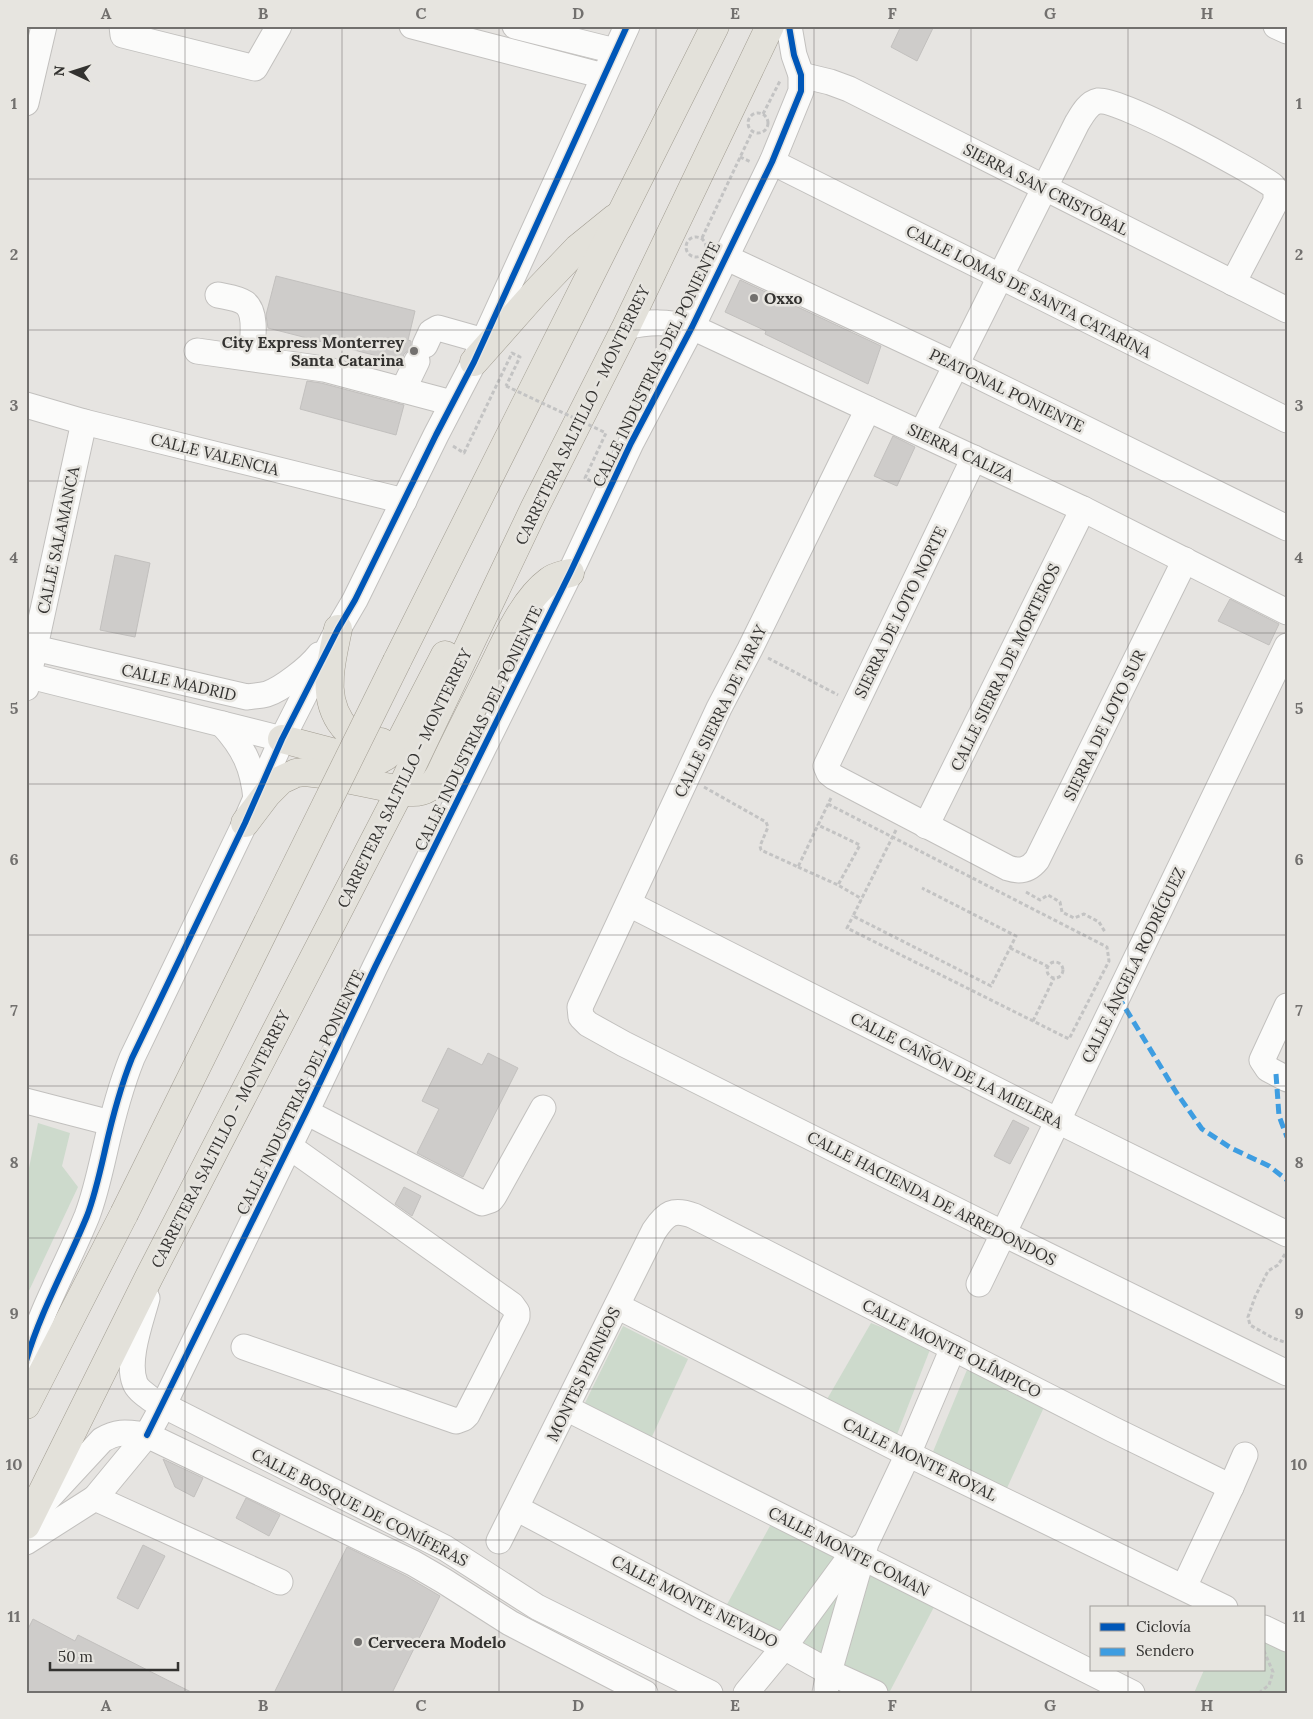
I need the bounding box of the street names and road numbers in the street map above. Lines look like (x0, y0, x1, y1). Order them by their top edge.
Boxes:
street label: SIERRA SAN CRISTÓBAL (960, 139, 1132, 239)
street label: CALLE LOMAS DE SANTA CATARINA (903, 220, 1156, 362)
street label: CALLE INDUSTRIAS DEL PONIENTE (588, 238, 724, 490)
street label: CARRETERA SALTILLO - MONTERREY (510, 281, 654, 548)
street label: PEATONAL PONIENTE (926, 344, 1088, 436)
street label: SIERRA CALIZA (905, 419, 1018, 486)
street label: CALLE VALENCIA (149, 428, 282, 480)
street label: CALLE SALAMANCA (33, 464, 84, 616)
street label: SIERRA DE LOTO NORTE (850, 523, 950, 701)
street label: CALLE SIERRA DE MORTEROS (946, 560, 1064, 774)
street label: CALLE INDUSTRIAS DEL PONIENTE (410, 602, 546, 854)
street label: CALLE SIERRA DE TARAY (669, 621, 771, 801)
street label: CARRETERA SALTILLO - MONTERREY (332, 644, 476, 911)
street label: SIERRA DE LOTO SUR (1059, 646, 1150, 804)
street label: CALLE MADRID (120, 659, 239, 705)
street label: CALLE ÁNGELA RODRÍGUEZ (1077, 864, 1189, 1066)
street label: CALLE INDUSTRIAS DEL PONIENTE (232, 966, 368, 1218)
street label: CARRETERA SALTILLO - MONTERREY (146, 1006, 294, 1271)
street label: CALLE CAÑÓN DE LA MIELERA (848, 1008, 1067, 1133)
street label: CALLE HACIENDA DE ARREDONDOS (804, 1126, 1060, 1270)
street label: CALLE MONTE OLÍMPICO (859, 1294, 1045, 1402)
street label: MONTES PIRINEOS (542, 1303, 624, 1445)
street label: CALLE MONTE ROYAL (840, 1413, 1000, 1505)
street label: CALLE BOSQUE DE CONÍFERAS (248, 1444, 472, 1570)
street label: CALLE MONTE COMAN (765, 1502, 933, 1600)
street label: CALLE MONTE NEVADO (608, 1550, 782, 1652)

